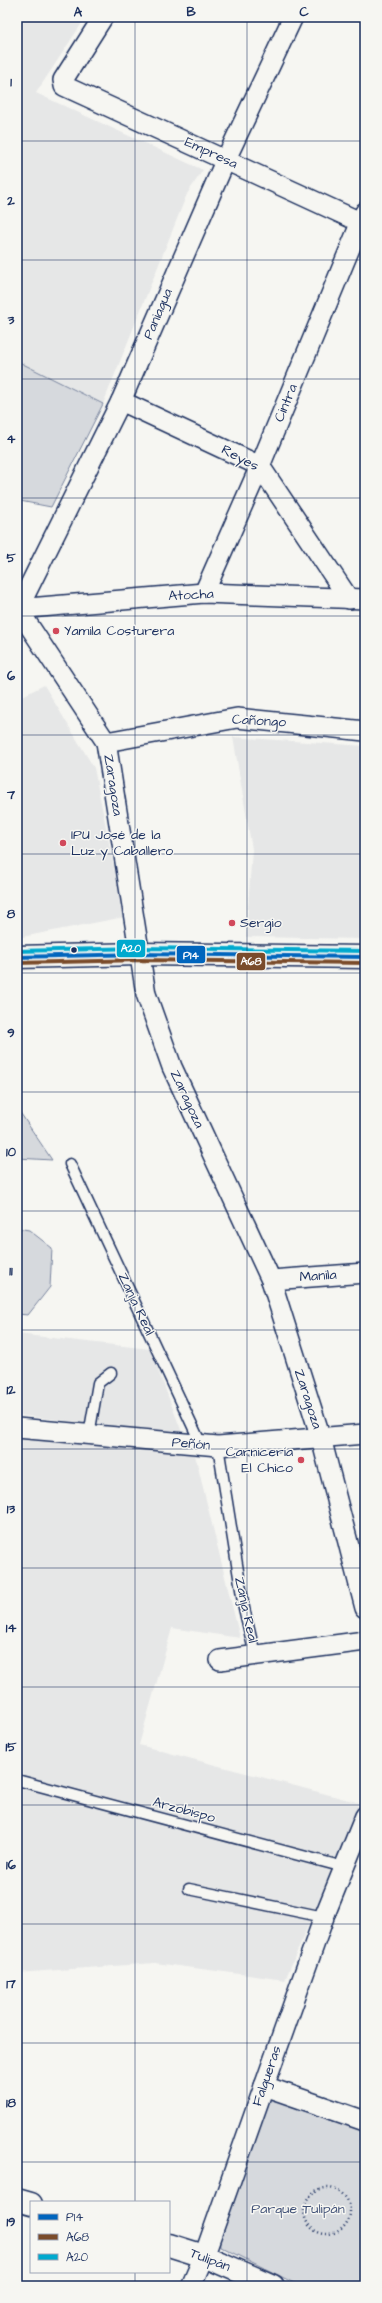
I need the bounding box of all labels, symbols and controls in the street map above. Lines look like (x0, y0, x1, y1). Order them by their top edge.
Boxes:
text: A (74, 3, 83, 21)
text: B (186, 3, 196, 21)
text: C (299, 3, 309, 21)
text: 1 (10, 73, 12, 91)
street label: Empresa (181, 132, 241, 174)
text: 2 (6, 192, 15, 210)
street label: Paniagua (138, 285, 178, 343)
text: 3 (7, 311, 15, 329)
street label: Cintra (269, 381, 303, 425)
text: 4 (7, 430, 16, 448)
street label: Reyes (218, 440, 262, 476)
text: 5 (6, 549, 16, 567)
street label: Atocha (168, 584, 214, 606)
place label: Yamila Costurera (64, 621, 174, 641)
marker: Yamila Costurera (51, 626, 61, 636)
text: 6 (7, 667, 16, 685)
street label: Cañongo (232, 710, 287, 732)
street label: Zaragoza (98, 753, 128, 817)
text: 7 (6, 786, 16, 804)
place label: IPU José de la Luz y Caballero (71, 825, 173, 861)
marker: IPU José de la Luz y Caballero (58, 838, 68, 848)
text: 8 (7, 905, 16, 923)
place label: Sergio (240, 913, 282, 933)
marker: Sergio (227, 918, 237, 928)
line badge: A20 (116, 939, 146, 958)
text: A20 (121, 941, 141, 956)
unlabelled marker (69, 945, 79, 955)
line badge: P14 (176, 945, 206, 964)
text: P14 (183, 948, 199, 963)
line badge: A68 (236, 952, 266, 971)
text: A68 (240, 954, 262, 969)
text: 9 (7, 1024, 15, 1042)
street label: Zaragoza (165, 1067, 209, 1131)
text: 10 (6, 1143, 17, 1161)
text: 11 (9, 1262, 13, 1280)
street label: Manila (299, 1265, 337, 1287)
street label: Zanja Real (113, 1269, 159, 1339)
street label: Zaragoza (289, 1366, 327, 1432)
text: 12 (6, 1381, 16, 1399)
street label: Peñón (171, 1432, 211, 1456)
place label: Carnicería El Chico (226, 1442, 293, 1478)
marker: Carnicería El Chico (296, 1455, 306, 1465)
text: 13 (7, 1500, 16, 1518)
street label: Zanja Real (229, 1575, 263, 1645)
text: 14 (6, 1619, 16, 1637)
text: 15 (6, 1738, 17, 1756)
street label: Arzobispo (150, 1792, 218, 1828)
text: 16 (6, 1856, 17, 1874)
text: 17 (6, 1975, 17, 1993)
street label: Falgueras (247, 2043, 287, 2109)
text: 18 (6, 2094, 17, 2112)
park label: Parque Tulipán (251, 2199, 345, 2219)
legend (30, 2201, 170, 2273)
text: P14 (66, 2209, 83, 2226)
text: 19 (6, 2213, 16, 2231)
text: A68 (66, 2229, 89, 2246)
street label: Tulipán (187, 2243, 233, 2277)
text: A20 (66, 2249, 89, 2266)

